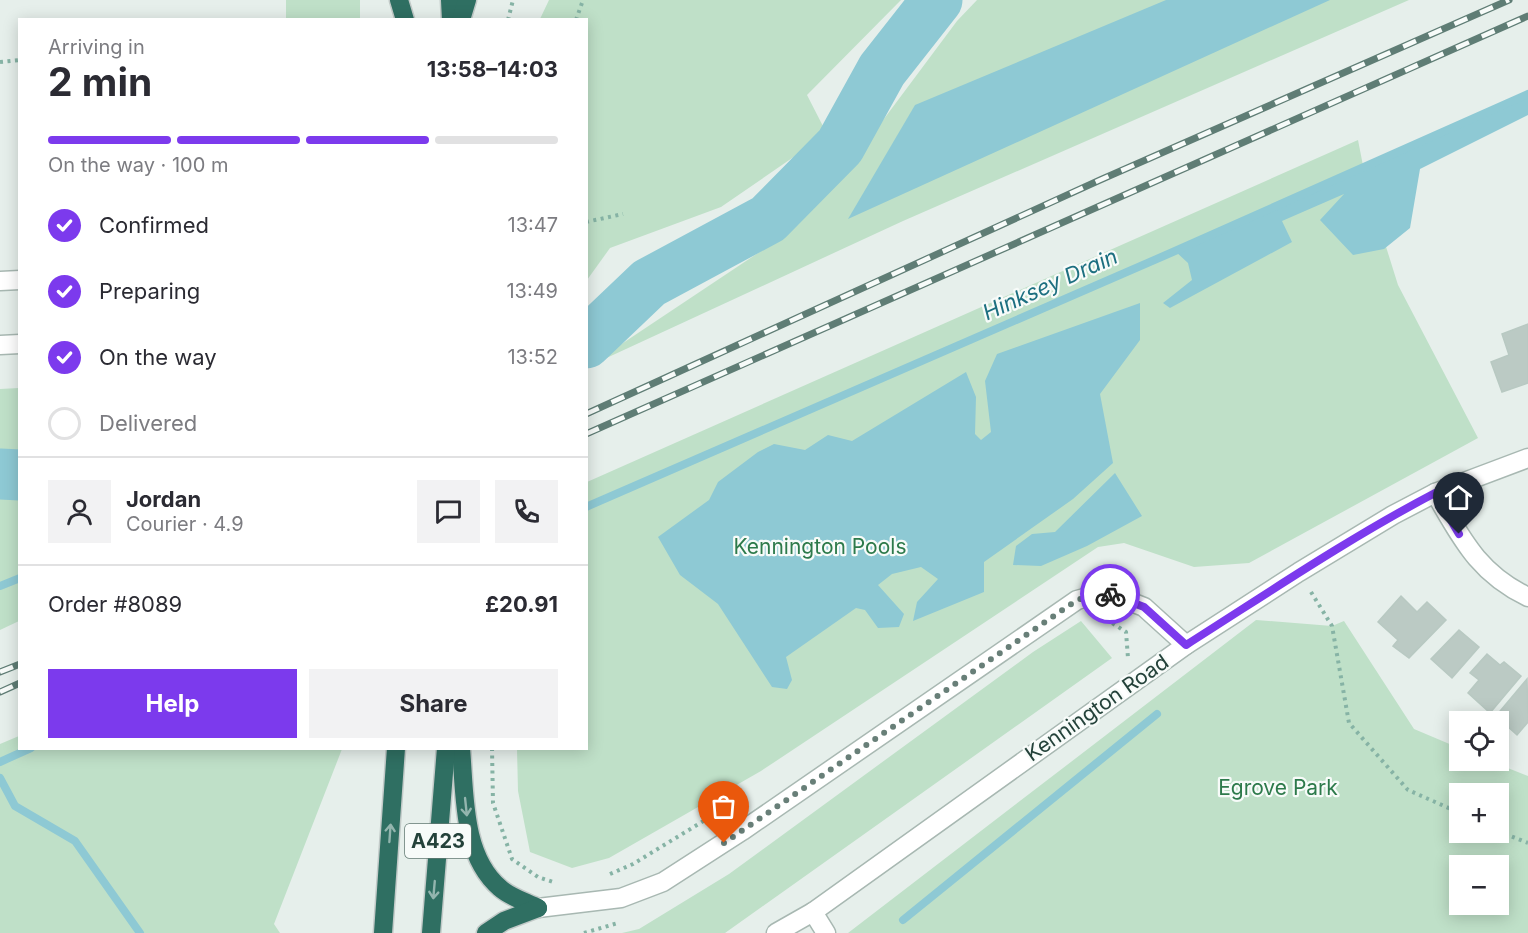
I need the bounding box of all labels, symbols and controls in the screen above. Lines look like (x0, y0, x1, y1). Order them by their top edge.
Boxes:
text: Arriving in (48, 35, 145, 59)
text: 13:58–14:03 (427, 56, 558, 82)
text: 2 min (48, 58, 152, 105)
text: On the way · 100 m (48, 153, 228, 177)
icon: check (48, 209, 81, 242)
text: Confirmed (99, 212, 209, 238)
text: 13:47 (508, 213, 558, 237)
water label: Hinksey Drain (979, 243, 1121, 325)
icon: check (48, 275, 81, 308)
text: Preparing (99, 278, 200, 304)
text: 13:49 (506, 279, 558, 303)
icon: check (48, 341, 81, 374)
text: On the way (99, 344, 217, 370)
text: 13:52 (507, 345, 558, 369)
text: Delivered (99, 410, 197, 436)
pin (1433, 472, 1484, 534)
button: person (48, 480, 111, 543)
button: chat (417, 480, 480, 543)
button: phone (495, 480, 558, 543)
icon: home (1442, 481, 1475, 514)
text: Jordan (126, 486, 201, 512)
text: Courier · 4.9 (126, 512, 244, 536)
park label: Kennington Pools (734, 534, 906, 559)
courier (1080, 564, 1140, 624)
icon: bike (1094, 578, 1127, 611)
text: Order #8089 (48, 591, 182, 617)
text: £20.91 (485, 591, 558, 617)
street label: Kennington Road (1020, 649, 1173, 766)
button: Help (48, 669, 297, 738)
button: Share (309, 669, 558, 738)
map controls (1449, 711, 1509, 915)
button: locate (1449, 711, 1509, 771)
park label: Egrove Park (1218, 775, 1338, 800)
pin (698, 781, 749, 843)
button: + (1449, 783, 1509, 843)
icon: bag (707, 790, 740, 823)
one-way arrow (461, 796, 472, 816)
one-way arrow (384, 823, 395, 843)
road number: A423 (405, 824, 471, 858)
button: − (1449, 855, 1509, 915)
one-way arrow (428, 880, 439, 900)

